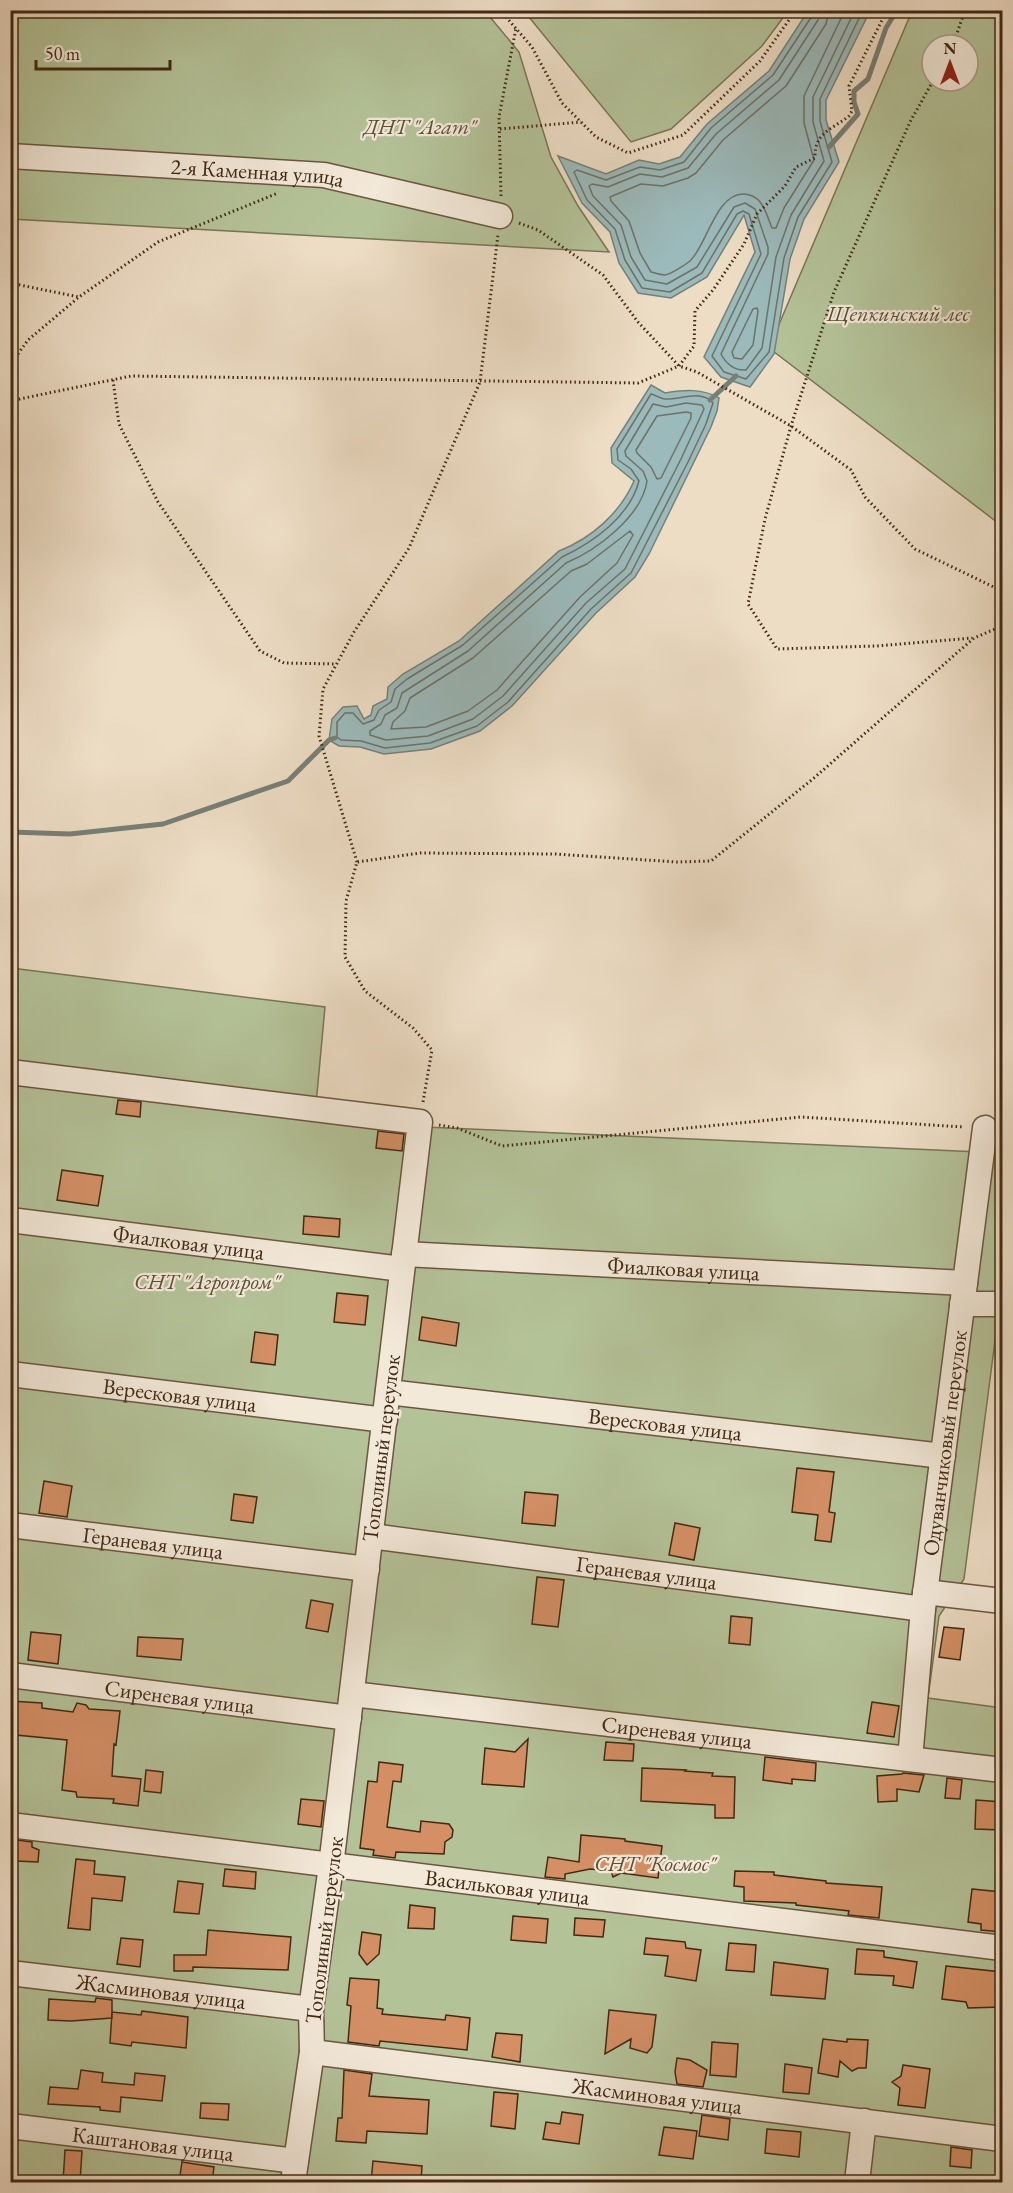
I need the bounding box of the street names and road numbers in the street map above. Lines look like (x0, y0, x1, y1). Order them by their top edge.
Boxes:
street label: 2-я Каменная улица (170, 151, 347, 194)
street label: Фиалковая улица (111, 1218, 266, 1266)
street label: Фиалковая улица (607, 1250, 761, 1287)
street label: Одуванчиковый переулок (915, 1328, 973, 1558)
street label: Тополиный переулок (355, 1352, 407, 1543)
street label: Вересковая улица (101, 1371, 258, 1419)
street label: Вересковая улица (587, 1401, 744, 1447)
street label: Гераневая улица (81, 1520, 225, 1566)
street label: Гераневая улица (575, 1549, 719, 1596)
street label: Сиреневая улица (103, 1673, 257, 1720)
street label: Сиреневая улица (600, 1709, 754, 1755)
street label: Тополиный переулок (298, 1834, 350, 2025)
street label: Васильковая улица (423, 1862, 591, 1911)
street label: Жасминовая улица (73, 1966, 248, 2016)
street label: Жасминовая улица (570, 2070, 744, 2121)
street label: Каштановая улица (71, 2119, 236, 2168)

